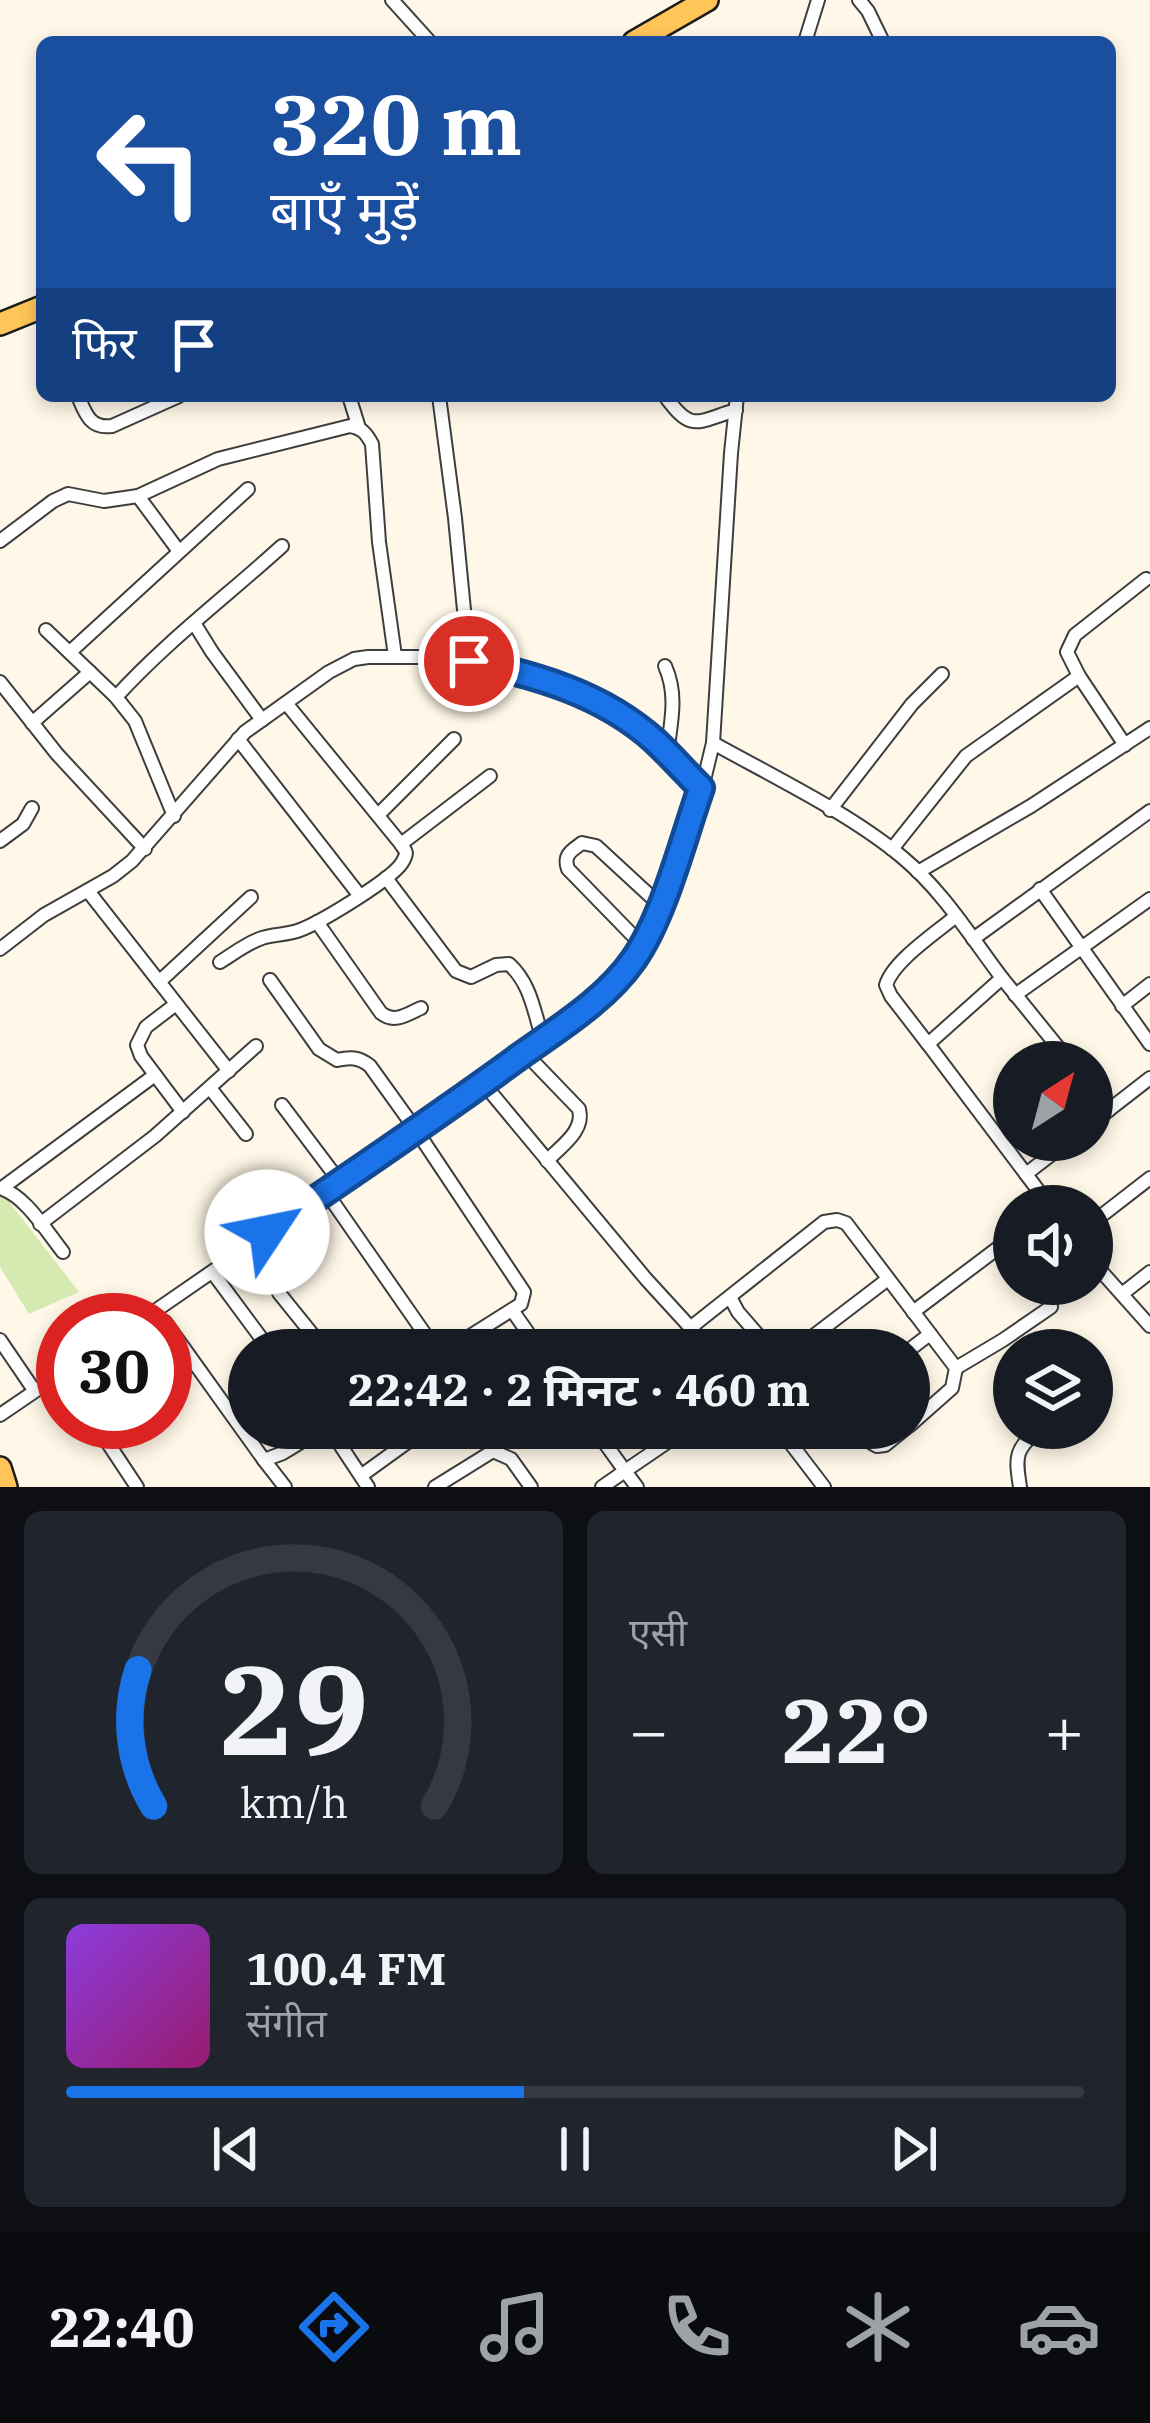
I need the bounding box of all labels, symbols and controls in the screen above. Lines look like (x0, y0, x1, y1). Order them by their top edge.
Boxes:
text: 320 m (270, 69, 522, 178)
icon: left (72, 84, 228, 240)
text: बाएँ मुड़ें (270, 175, 418, 245)
icon: arrive (161, 312, 227, 378)
text: फिर (72, 313, 137, 371)
pin (418, 610, 520, 712)
icon: arrive (436, 628, 502, 694)
north arrow (993, 1041, 1113, 1161)
map controls (993, 1041, 1113, 1449)
position arrow (204, 1169, 330, 1295)
button: sound (993, 1185, 1113, 1305)
speed limit sign: 30 (36, 1293, 192, 1449)
button: layers (993, 1329, 1113, 1449)
text: 22:42 · 2 मिनट · 460 m (348, 1360, 810, 1418)
text: एसी (629, 1606, 687, 1657)
text: 29 (219, 1627, 368, 1789)
text: 22° (781, 1671, 932, 1788)
text: − (629, 1687, 669, 1773)
text: + (1044, 1687, 1084, 1773)
text: km/h (239, 1773, 348, 1829)
text: 100.4 FM (246, 1939, 446, 1997)
text: संगीत (246, 1997, 327, 2048)
icon: previous (203, 2116, 269, 2182)
icon: pause (542, 2116, 608, 2182)
icon: next (881, 2116, 947, 2182)
icon: directions (292, 2285, 376, 2369)
icon: music (473, 2285, 557, 2369)
icon: phone (655, 2285, 739, 2369)
icon: climate (836, 2285, 920, 2369)
icon: car (1017, 2285, 1101, 2369)
text: 22:40 (49, 2292, 195, 2362)

